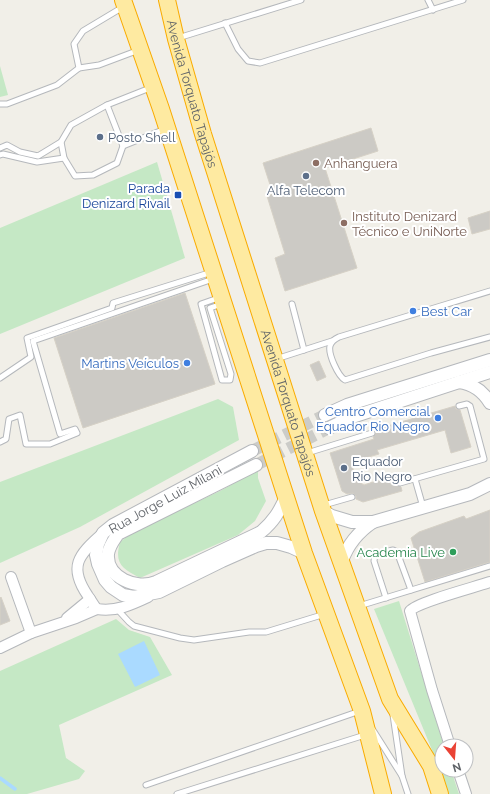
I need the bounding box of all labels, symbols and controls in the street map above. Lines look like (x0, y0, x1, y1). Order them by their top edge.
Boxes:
street label: Avenida Torquato Tapajós (164, 18, 220, 170)
place label: Posto Shell (108, 130, 176, 145)
marker: Posto Shell (95, 132, 105, 142)
place label: Anhanguera (324, 156, 398, 171)
marker: Anhanguera (311, 158, 321, 168)
marker: Alfa Telecom (301, 171, 311, 181)
place label: Parada Denizard Rivail (82, 181, 170, 211)
place label: Alfa Telecom (267, 183, 345, 198)
marker: Parada Denizard Rivail (173, 190, 183, 200)
place label: Instituto Denizard Técnico e UniNorte (352, 209, 467, 239)
marker: Instituto Denizard Técnico e UniNorte (339, 218, 349, 228)
place label: Best Car (421, 304, 472, 319)
marker: Best Car (408, 306, 418, 316)
street label: Avenida Torquato Tapajós (258, 328, 319, 478)
place label: Martins Veículos (81, 356, 179, 371)
marker: Martins Veículos (182, 358, 192, 368)
place label: Centro Comercial Equador Rio Negro (316, 404, 430, 434)
marker: Centro Comercial Equador Rio Negro (433, 413, 443, 423)
place label: Equador Rio Negro (352, 454, 412, 484)
street label: Rua Jorge Luiz Milani (106, 462, 224, 537)
marker: Equador Rio Negro (339, 463, 349, 473)
place label: Academia Live (357, 545, 445, 560)
marker: Academia Live (448, 547, 458, 557)
north arrow (434, 738, 474, 778)
text: N (451, 760, 463, 775)

